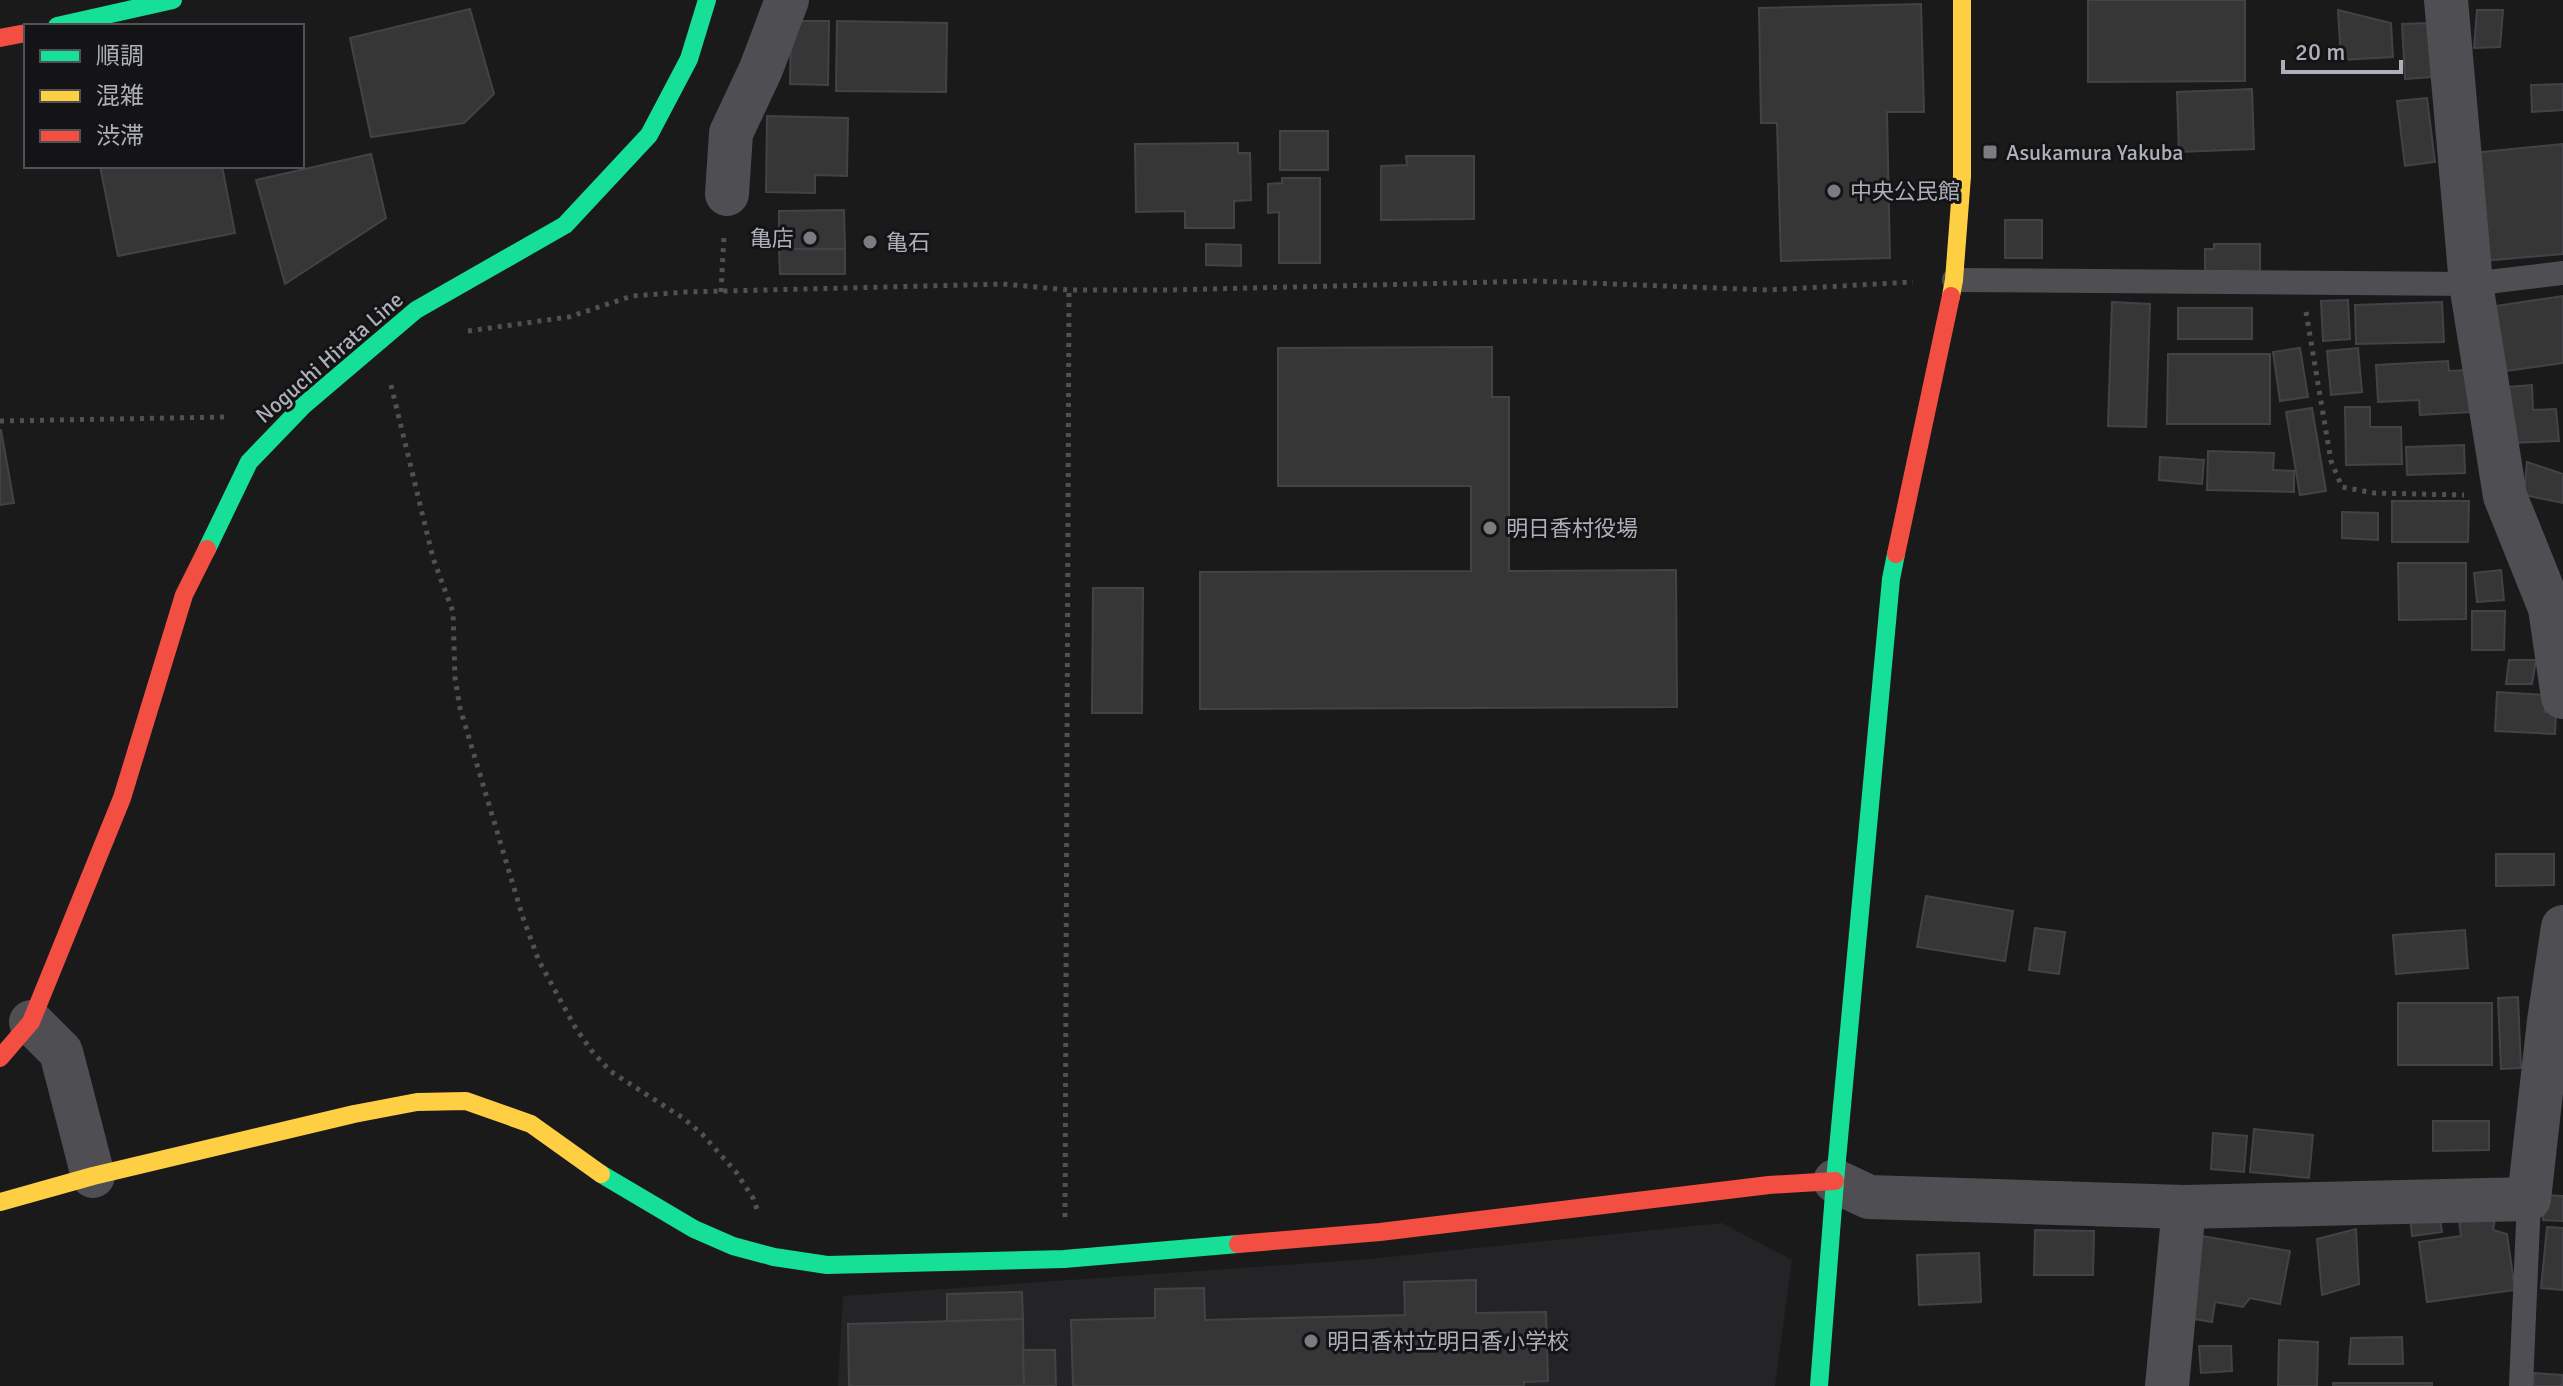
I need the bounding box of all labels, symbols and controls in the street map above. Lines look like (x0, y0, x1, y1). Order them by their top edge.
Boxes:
legend (24, 24, 304, 168)
scale bar (2283, 24, 2401, 74)
text: 20 m (2295, 37, 2345, 67)
text: 順調 (96, 41, 144, 71)
text: 混雑 (96, 81, 144, 111)
text: 渋滞 (96, 121, 144, 151)
place label: Asukamura Yakuba (2006, 139, 2183, 166)
marker: Asukamura Yakuba (1981, 143, 1999, 161)
place label: 中央公民館 (1850, 178, 1960, 205)
marker: 中央公民館 (1825, 182, 1843, 200)
place label: 亀店 (750, 225, 794, 252)
marker: 亀店 (801, 229, 819, 247)
place label: 亀石 (886, 229, 930, 256)
marker: 亀石 (861, 233, 879, 251)
street label: Noguchi Hirata Line (250, 286, 409, 429)
place label: 明日香村役場 (1506, 515, 1638, 542)
marker: 明日香村役場 (1481, 519, 1499, 537)
place label: 明日香村立明日香小学校 (1327, 1328, 1569, 1355)
marker: 明日香村立明日香小学校 (1302, 1332, 1320, 1350)

